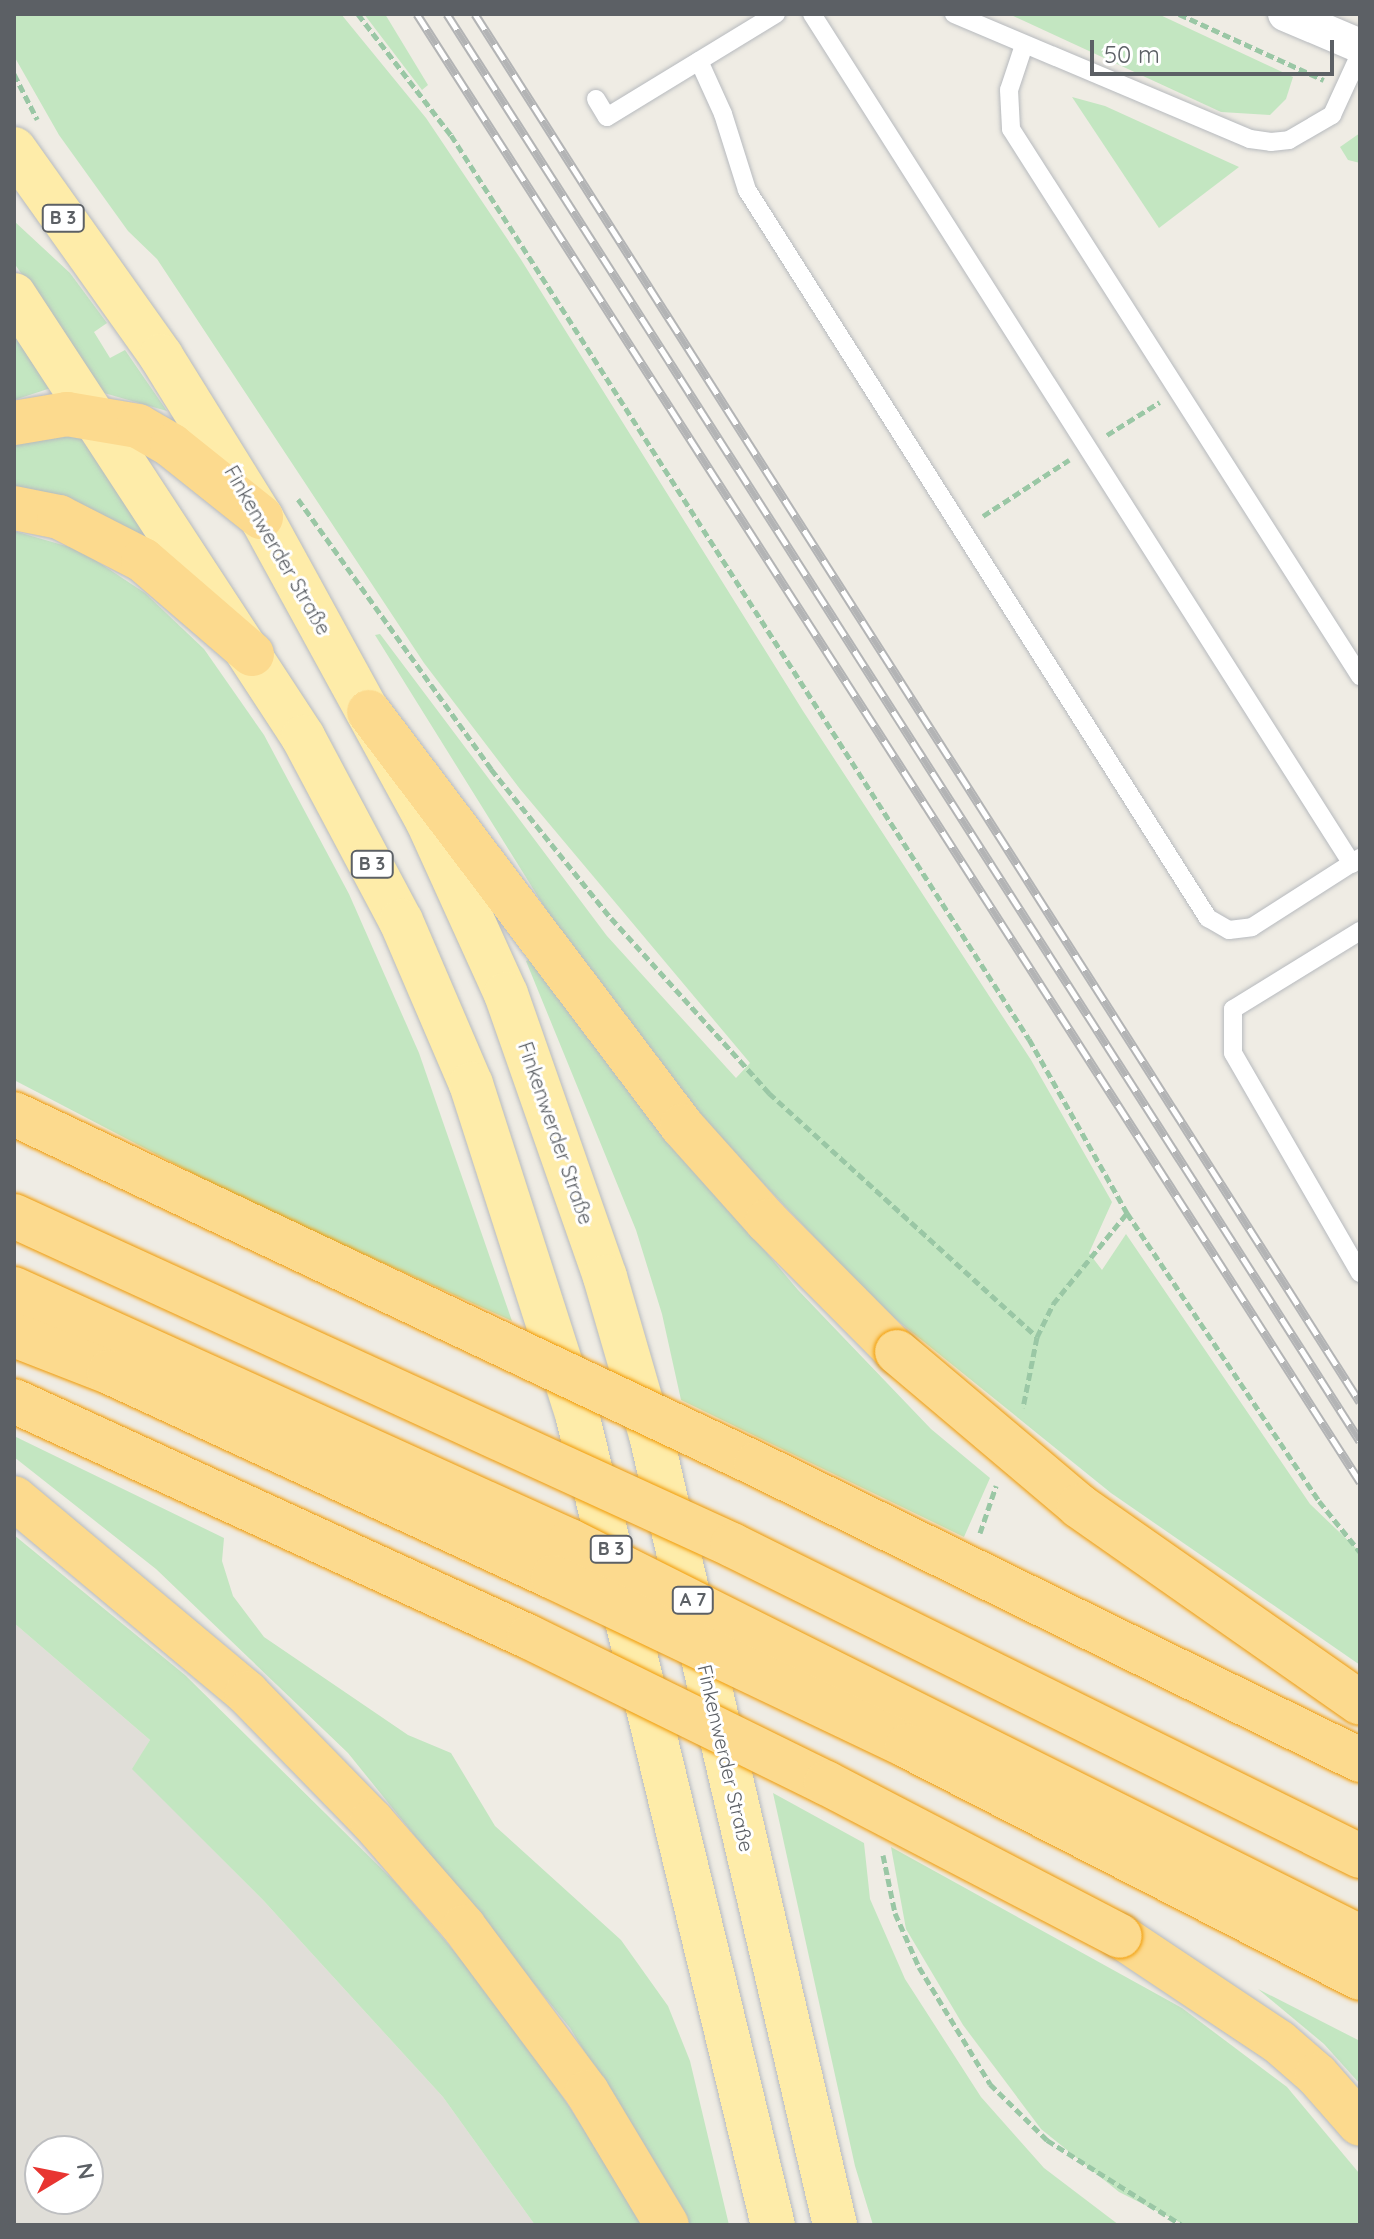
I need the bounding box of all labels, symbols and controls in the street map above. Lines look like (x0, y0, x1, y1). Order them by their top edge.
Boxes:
scale bar (1094, 24, 1338, 74)
text: 50 m (1104, 39, 1160, 69)
road number: B 3 (41, 204, 85, 232)
street label: Finkenwerder Straße (220, 461, 336, 639)
road number: B 3 (350, 850, 394, 878)
street label: Finkenwerder Straße (513, 1039, 599, 1227)
road number: B 3 (589, 1535, 633, 1563)
road number: A 7 (671, 1586, 715, 1614)
street label: Finkenwerder Straße (693, 1662, 759, 1854)
north arrow (24, 2135, 104, 2215)
text: N (70, 2161, 101, 2182)

